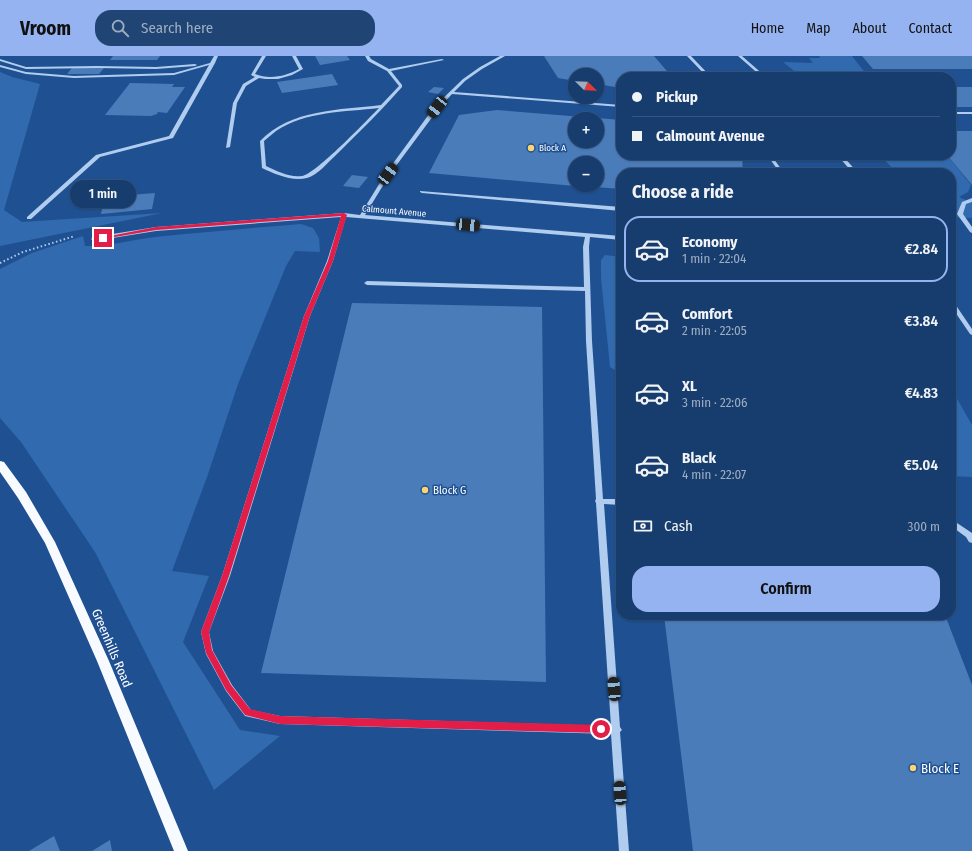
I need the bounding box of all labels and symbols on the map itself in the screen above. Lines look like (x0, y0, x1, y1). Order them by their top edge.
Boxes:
north arrow (568, 68, 604, 104)
car (425, 94, 449, 120)
marker: Block A (526, 143, 536, 153)
place label: Block A (539, 143, 566, 153)
car (376, 161, 400, 187)
callout: 1 min (70, 180, 136, 208)
street label: Calmount Avenue (361, 203, 427, 219)
car (456, 218, 480, 232)
route end (94, 229, 112, 247)
place label: Block G (433, 484, 466, 497)
marker: Block G (420, 485, 430, 495)
street label: Greenhills Road (89, 606, 135, 690)
car (607, 677, 621, 701)
route start (592, 720, 610, 738)
place label: Block E (921, 761, 959, 776)
marker: Block E (908, 763, 918, 773)
car (613, 781, 627, 805)

